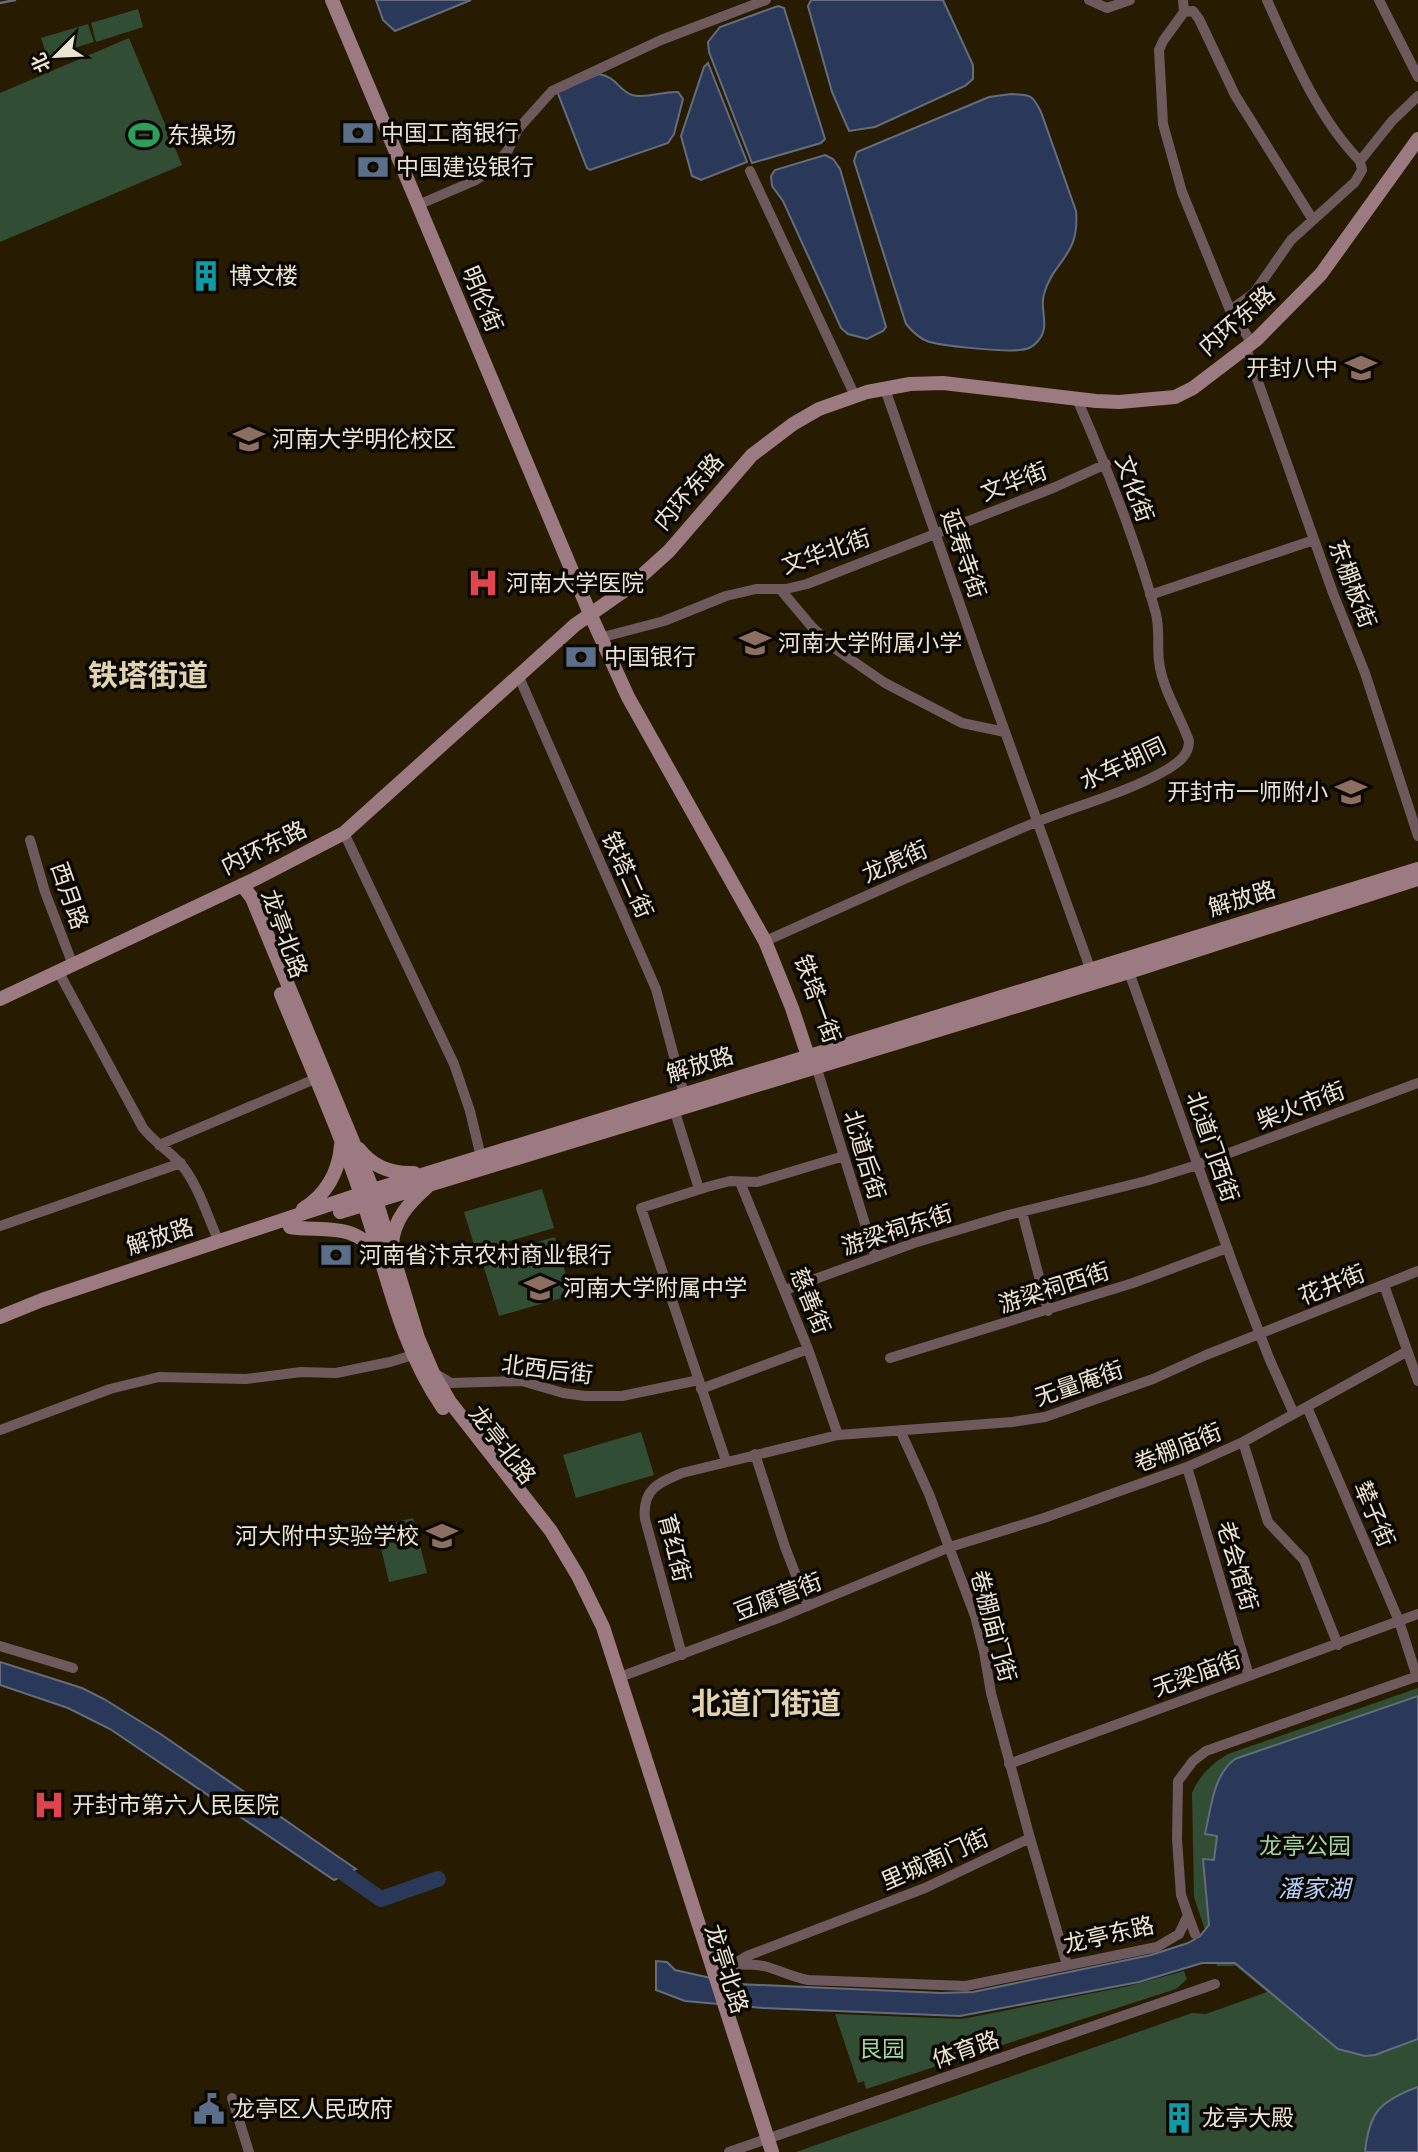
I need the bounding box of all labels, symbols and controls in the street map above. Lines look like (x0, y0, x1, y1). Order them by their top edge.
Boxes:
north arrow (21, 21, 91, 91)
text: 北 (27, 49, 55, 76)
bank icon: 中国工商银行 (341, 116, 375, 150)
sports icon: 东操场 (127, 118, 161, 152)
place label: 中国工商银行 (381, 120, 519, 147)
place label: 东操场 (167, 122, 236, 149)
bank icon: 中国建设银行 (356, 150, 390, 184)
place label: 中国建设银行 (396, 154, 534, 181)
building icon: 博文楼 (189, 259, 223, 293)
street label: 明伦街 (456, 262, 508, 336)
place label: 博文楼 (229, 263, 298, 290)
street label: 内环东路 (1193, 281, 1281, 361)
school or university icon: 开封八中 (1344, 351, 1378, 385)
place label: 开封八中 (1246, 355, 1338, 382)
school or university icon: 河南大学明伦校区 (232, 422, 266, 456)
place label: 河南大学明伦校区 (272, 426, 456, 453)
street label: 内环东路 (649, 448, 729, 536)
street label: 文化街 (1110, 452, 1158, 526)
street label: 文华街 (977, 457, 1051, 507)
street label: 延寿寺街 (935, 506, 991, 602)
street label: 文华北街 (778, 524, 874, 580)
street label: 东棚板街 (1323, 536, 1381, 632)
hospital icon: 河南大学医院 (466, 566, 500, 600)
place label: 河南大学医院 (506, 570, 644, 597)
school or university icon: 河南大学附属小学 (738, 626, 772, 660)
place label: 河南大学附属小学 (778, 630, 962, 657)
bank icon: 中国银行 (564, 640, 598, 674)
place label: 中国银行 (604, 644, 696, 671)
district label: 铁塔街道 (88, 658, 208, 693)
street label: 水车胡同 (1076, 732, 1170, 796)
school or university icon: 开封市一师附小 (1334, 775, 1368, 809)
place label: 开封市一师附小 (1167, 779, 1328, 806)
street label: 内环东路 (217, 816, 311, 880)
street label: 铁塔二街 (596, 827, 658, 923)
street label: 龙虎街 (858, 836, 932, 888)
street label: 西月路 (45, 859, 93, 933)
street label: 解放路 (1205, 876, 1279, 922)
street label: 龙亭北路 (256, 886, 312, 982)
street label: 铁塔一街 (789, 951, 845, 1047)
street label: 解放路 (663, 1042, 737, 1088)
street label: 柴火市街 (1253, 1077, 1349, 1135)
street label: 北道门西街 (1181, 1088, 1243, 1206)
street label: 北道后街 (838, 1107, 890, 1203)
street label: 游梁祠东街 (838, 1199, 956, 1261)
street label: 解放路 (123, 1213, 197, 1261)
bank icon: 河南省汴京农村商业银行 (319, 1238, 353, 1272)
place label: 河南省汴京农村商业银行 (359, 1242, 612, 1269)
street label: 游梁祠西街 (995, 1257, 1113, 1319)
street label: 花井街 (1295, 1260, 1369, 1310)
street label: 慈善街 (785, 1264, 835, 1338)
school or university icon: 河南大学附属中学 (523, 1271, 557, 1305)
place label: 河南大学附属中学 (563, 1275, 747, 1302)
street label: 北西后街 (500, 1351, 594, 1389)
street label: 无量庵街 (1031, 1356, 1127, 1412)
street label: 龙亭北路 (463, 1400, 541, 1490)
street label: 卷棚庙街 (1130, 1418, 1226, 1478)
street label: 辇子街 (1348, 1477, 1400, 1551)
street label: 育红街 (653, 1511, 695, 1585)
street label: 老会馆街 (1211, 1518, 1263, 1614)
school or university icon: 河大附中实验学校 (425, 1519, 459, 1553)
place label: 河大附中实验学校 (235, 1523, 419, 1550)
street label: 卷棚庙门街 (965, 1567, 1021, 1685)
street label: 豆腐营街 (730, 1568, 826, 1626)
street label: 无梁庙街 (1149, 1646, 1245, 1702)
district label: 北道门街道 (691, 1686, 841, 1721)
hospital icon: 开封市第六人民医院 (32, 1788, 66, 1822)
place label: 开封市第六人民医院 (72, 1792, 279, 1819)
street label: 里城南门街 (877, 1824, 993, 1896)
park label: 龙亭公园 (1259, 1833, 1351, 1860)
water label: 潘家湖 (1278, 1875, 1354, 1903)
street label: 龙亭东路 (1061, 1911, 1157, 1959)
street label: 龙亭北路 (699, 1921, 753, 2017)
street label: 体育路 (929, 2026, 1003, 2074)
park label: 艮园 (859, 2036, 905, 2063)
public building icon: 龙亭区人民政府 (192, 2092, 226, 2126)
place label: 龙亭区人民政府 (232, 2096, 393, 2123)
building icon: 龙亭大殿 (1162, 2101, 1196, 2135)
place label: 龙亭大殿 (1202, 2105, 1294, 2132)

